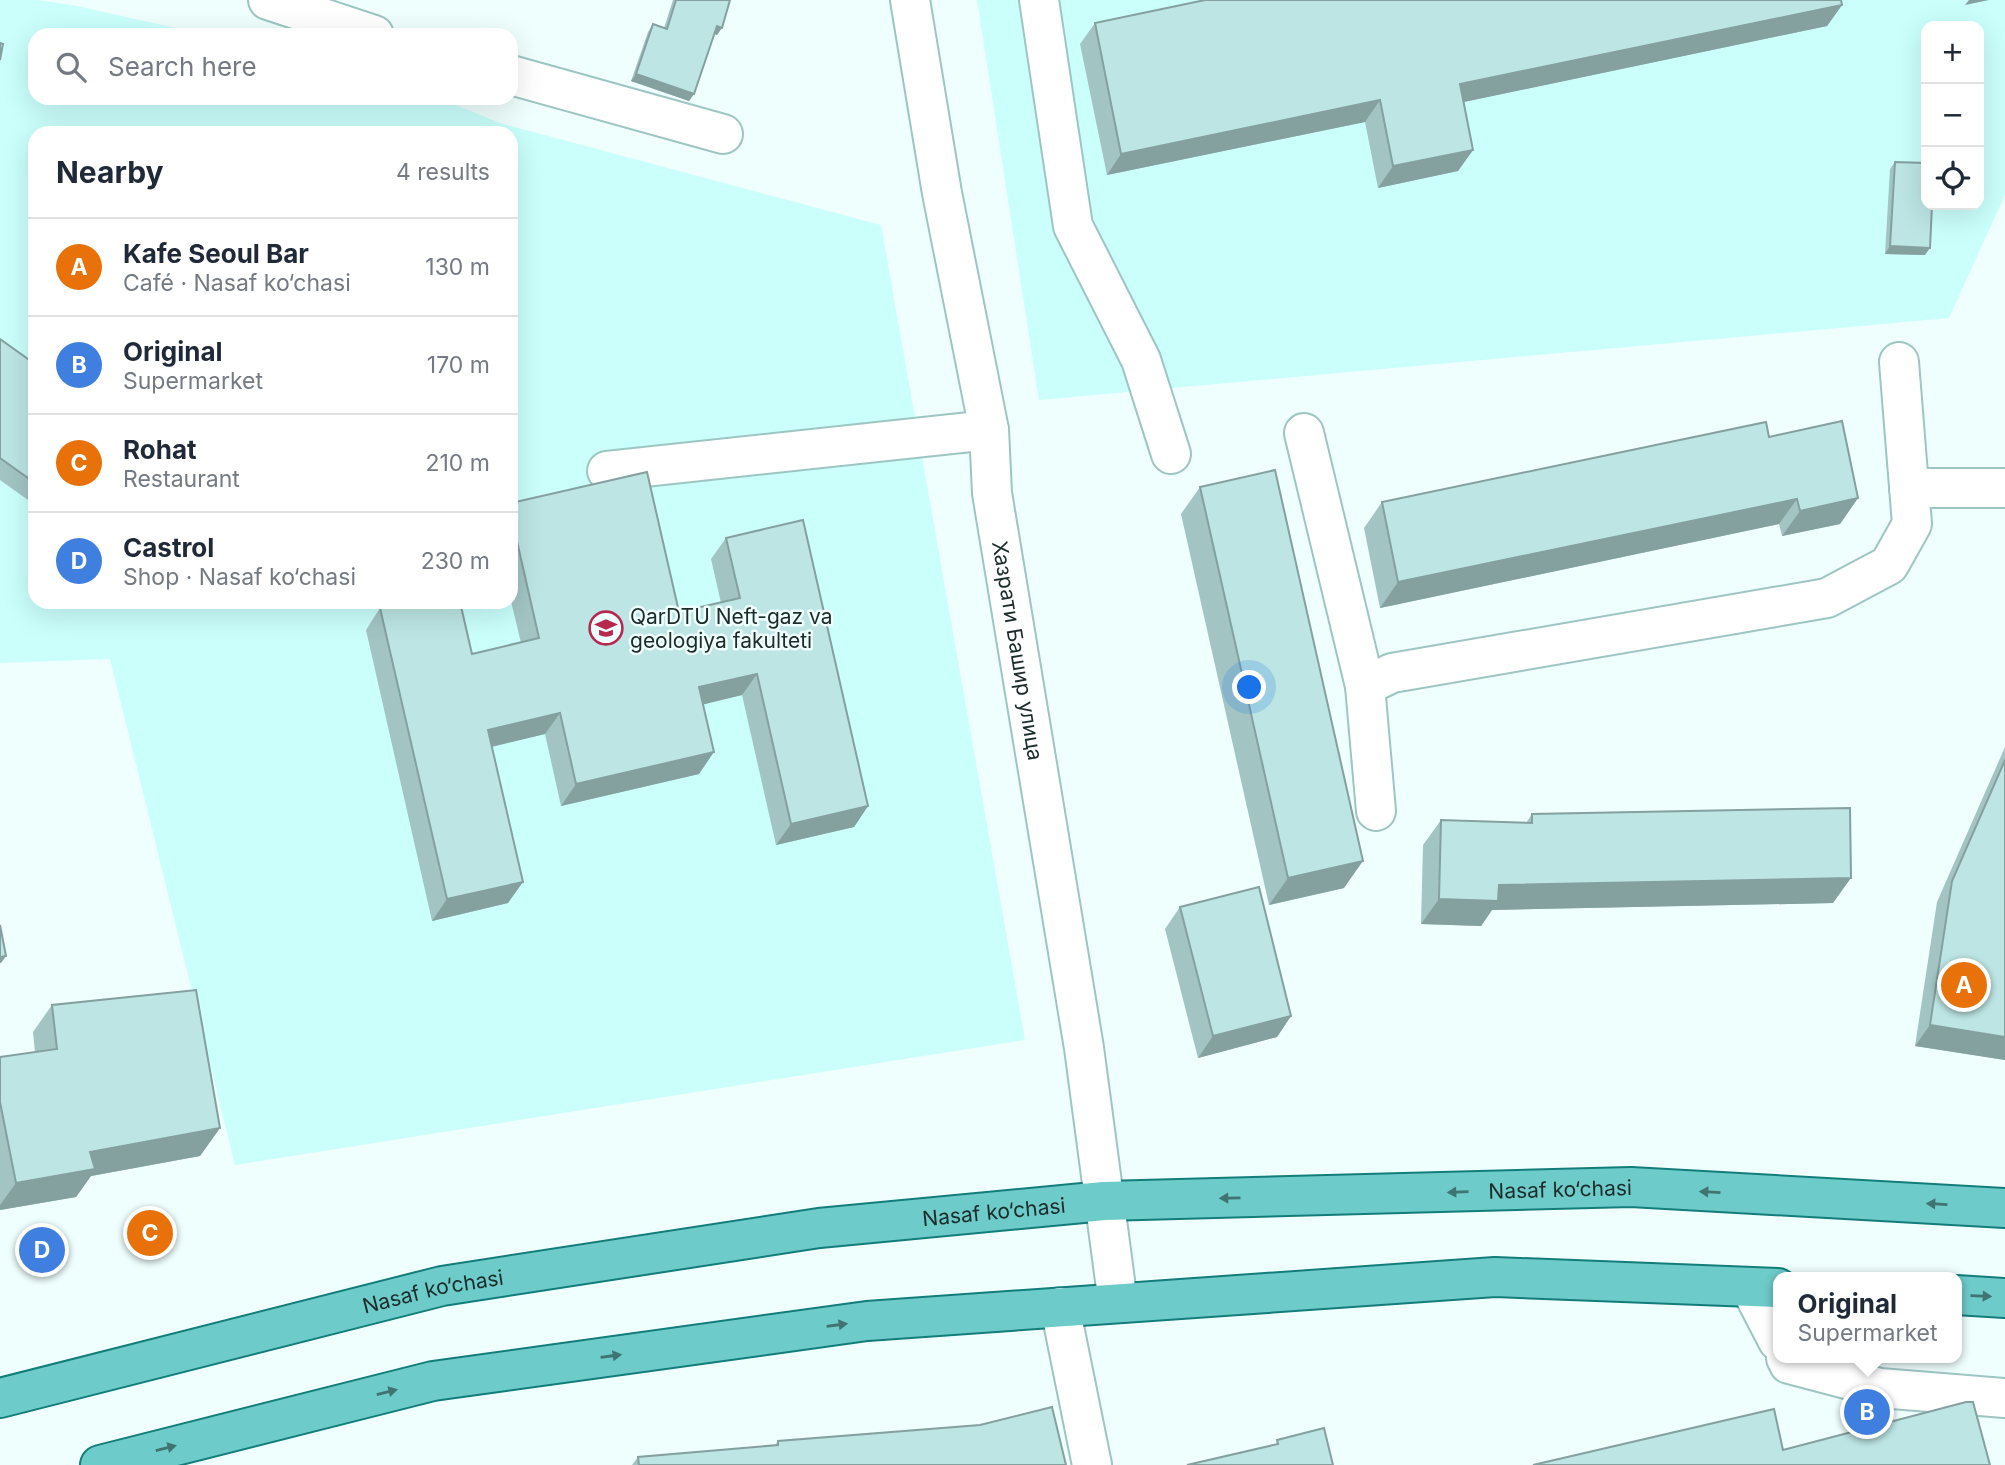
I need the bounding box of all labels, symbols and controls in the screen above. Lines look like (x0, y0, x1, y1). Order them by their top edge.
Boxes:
map controls (1921, 21, 1984, 210)
button: + (1921, 21, 1984, 84)
search box (28, 28, 518, 105)
icon: search (52, 48, 90, 86)
text: Search here (108, 51, 257, 82)
button: − (1921, 84, 1984, 147)
button: locate (1921, 147, 1984, 210)
text: Nearby (56, 154, 164, 190)
text: 4 results (396, 158, 490, 186)
text: Kafe Seoul Bar (123, 238, 309, 269)
text: A (70, 253, 88, 281)
text: 130 m (425, 253, 490, 281)
text: Café · Nasaf ko‘chasi (123, 269, 351, 297)
text: Original (123, 336, 223, 367)
text: B (71, 351, 87, 379)
text: 170 m (427, 351, 490, 379)
text: Supermarket (123, 367, 263, 395)
text: Rohat (123, 434, 197, 465)
text: C (70, 449, 88, 477)
text: 210 m (425, 449, 490, 477)
text: Restaurant (123, 465, 240, 493)
text: Castrol (123, 532, 214, 563)
street label: Хазрати Башир улица (988, 539, 1049, 762)
text: D (71, 547, 87, 575)
text: 230 m (421, 547, 490, 575)
text: Shop · Nasaf ko‘chasi (123, 563, 356, 591)
place label: QarDTU Neft-gaz va geologiya fakulteti (630, 604, 833, 653)
school or university icon: QarDTU Neft-gaz va geologiya fakulteti (587, 609, 625, 647)
your location (1232, 670, 1266, 704)
pin: A (1941, 959, 1987, 1011)
street label: Nasaf ko‘chasi (1488, 1174, 1632, 1203)
one-way arrow (1447, 1186, 1469, 1198)
one-way arrow (1698, 1186, 1720, 1197)
street label: Nasaf ko‘chasi (921, 1192, 1066, 1231)
one-way arrow (1219, 1192, 1241, 1204)
one-way arrow (1926, 1199, 1948, 1210)
pin: C (127, 1207, 173, 1259)
pin: D (19, 1224, 65, 1276)
street label: Nasaf ko‘chasi (360, 1264, 505, 1318)
popup (1773, 1272, 1962, 1363)
text: Original (1798, 1288, 1897, 1319)
one-way arrow (1970, 1291, 1992, 1302)
one-way arrow (826, 1319, 848, 1330)
text: Supermarket (1798, 1319, 1938, 1347)
one-way arrow (600, 1350, 622, 1361)
one-way arrow (376, 1386, 398, 1397)
pin: B (1844, 1386, 1890, 1438)
one-way arrow (155, 1442, 177, 1453)

